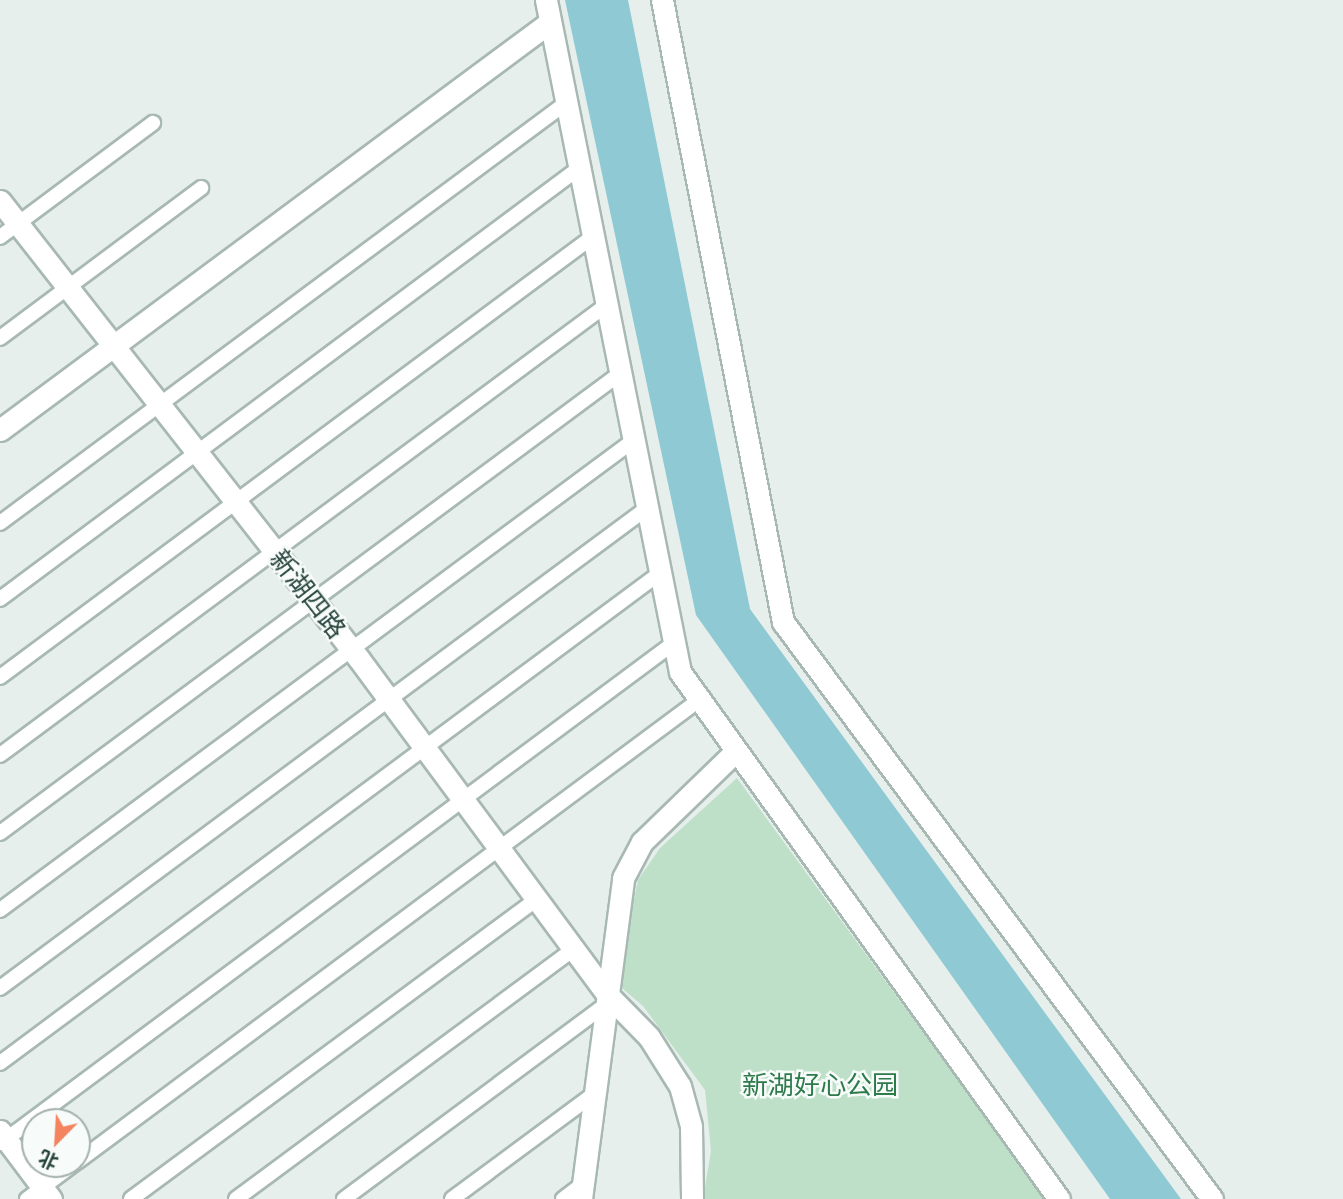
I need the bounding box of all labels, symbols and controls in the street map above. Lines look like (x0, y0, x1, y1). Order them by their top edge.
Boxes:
street label: 新湖四路 (264, 543, 352, 645)
park label: 新湖好心公园 (742, 1069, 898, 1101)
north arrow (21, 1108, 91, 1178)
text: 北 (35, 1146, 62, 1175)

